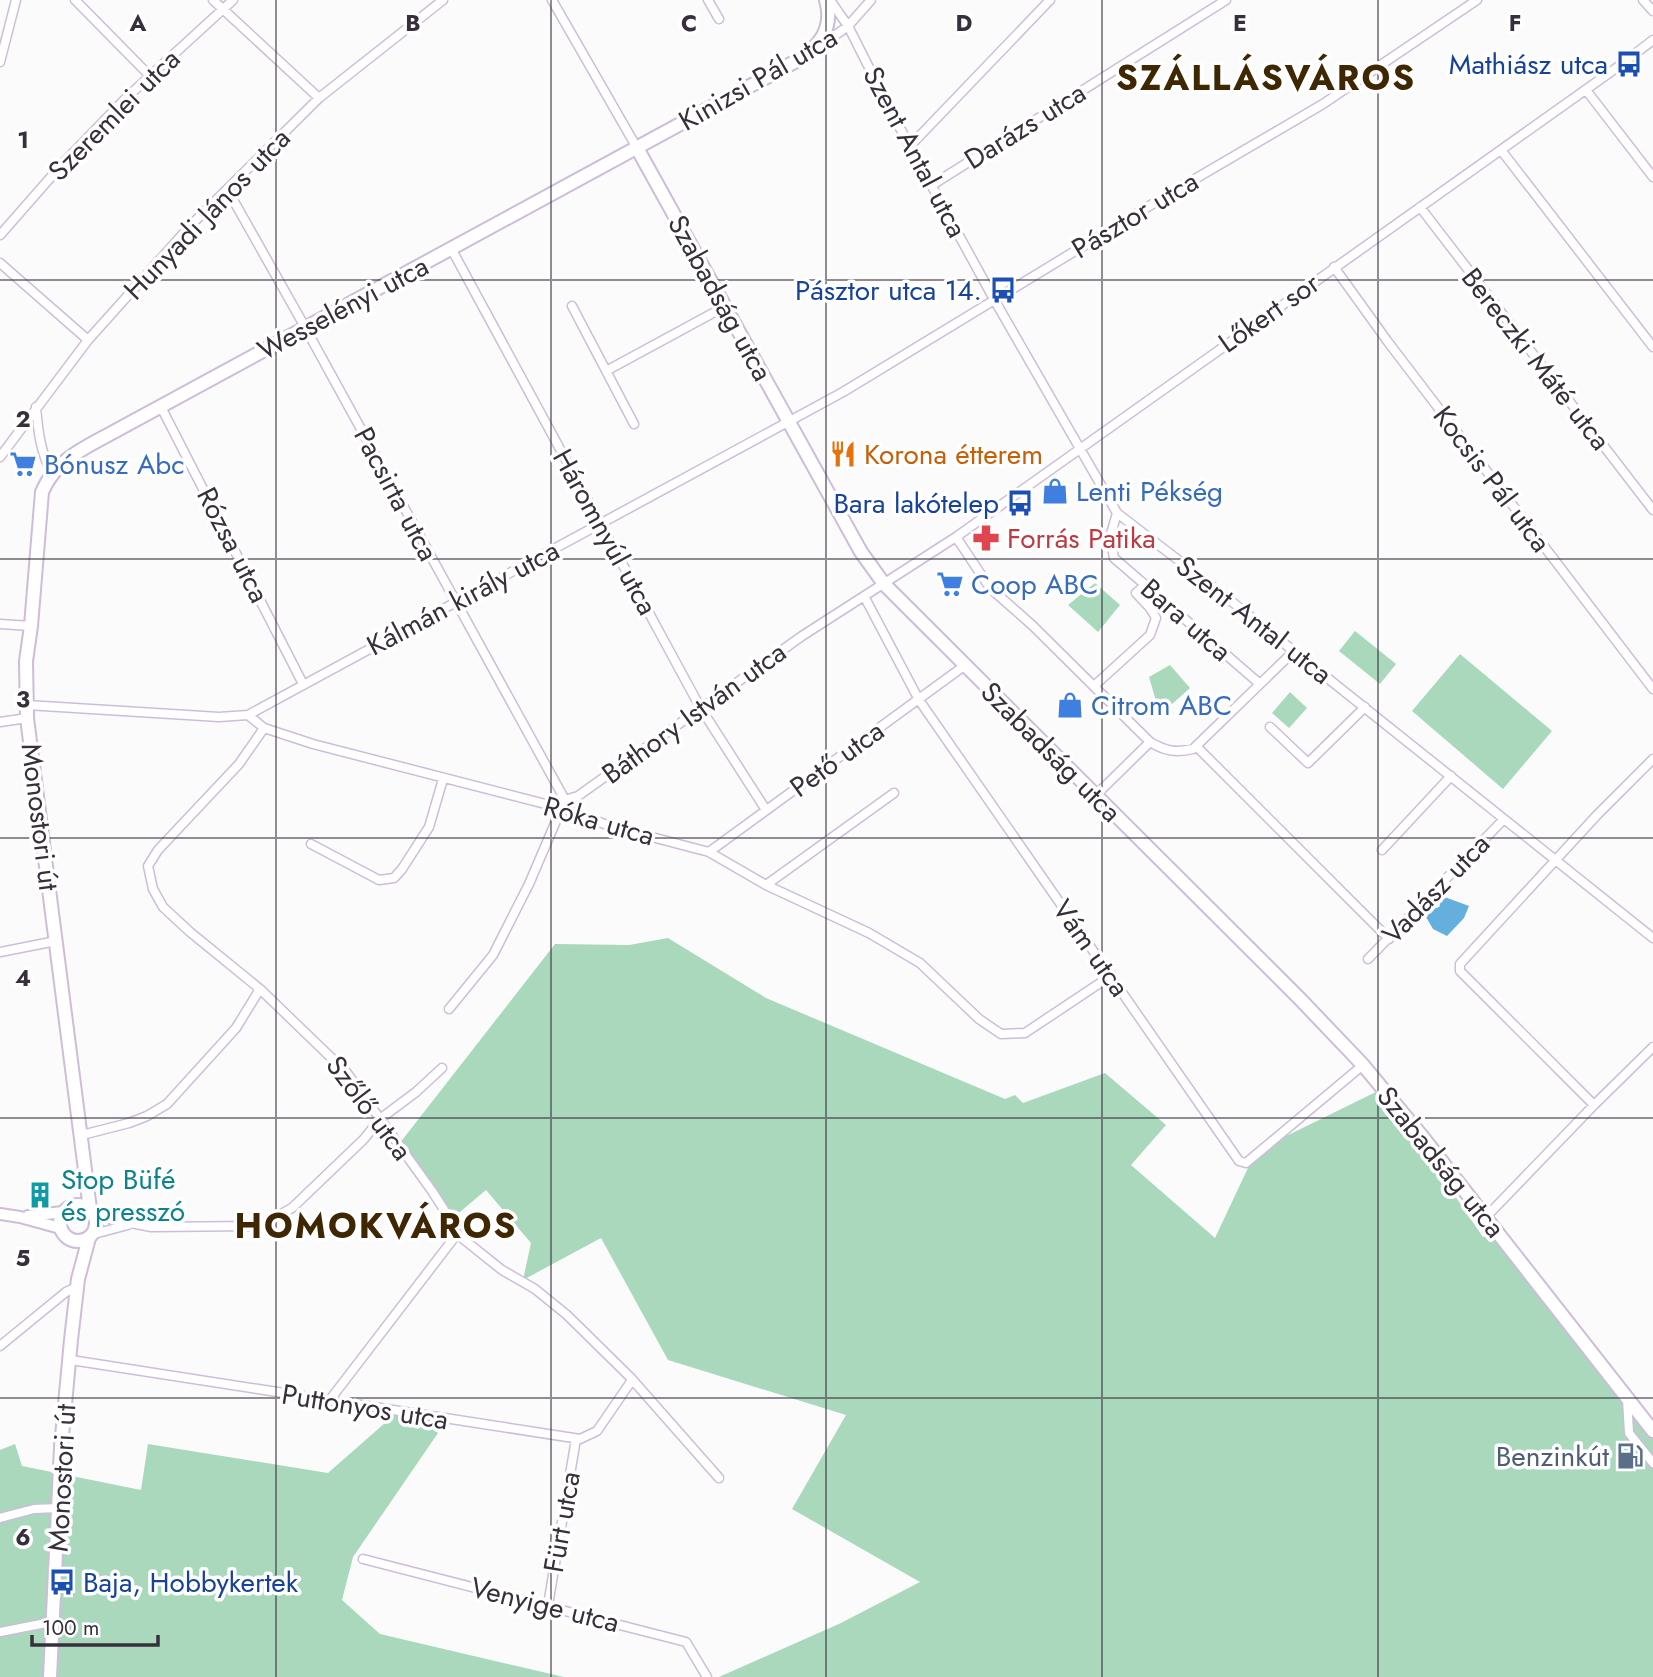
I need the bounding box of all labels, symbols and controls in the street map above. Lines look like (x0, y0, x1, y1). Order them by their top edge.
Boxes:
text: A (129, 6, 147, 40)
text: B (405, 6, 421, 40)
text: C (681, 6, 697, 40)
text: D (956, 6, 973, 40)
text: E (1233, 6, 1247, 40)
text: F (1509, 6, 1521, 40)
street label: Kinizsi Pál utca (671, 17, 845, 141)
street label: Szeremlei utca (39, 40, 189, 190)
place label: Mathiász utca (1449, 44, 1608, 85)
bus stop icon: Mathiász utca (1614, 49, 1644, 79)
district label: SZÁLLÁSVÁROS (1116, 53, 1416, 103)
street label: Szent Antal utca (853, 59, 977, 245)
street label: Darázs utca (956, 72, 1094, 180)
street label: Hunyadi János utca (114, 119, 300, 309)
text: 1 (17, 123, 29, 157)
street label: Pásztor utca (1064, 161, 1206, 269)
street label: Szabadság utca (657, 207, 783, 389)
street label: Wesselényi utca (250, 246, 436, 370)
street label: Bereczki Máté utca (1452, 259, 1620, 459)
street label: Lőkert sor (1210, 263, 1328, 363)
place label: Pásztor utca 14. (795, 270, 982, 311)
bus stop icon: Pásztor utca 14. (988, 275, 1018, 305)
street label: Kocsis Pál utca (1423, 397, 1561, 561)
text: 2 (15, 402, 31, 436)
street label: Pacsirta utca (344, 420, 448, 568)
place label: Korona étterem (864, 434, 1043, 475)
restaurant icon: Korona étterem (828, 439, 858, 469)
street label: Háromnyúl utca (542, 441, 668, 623)
place label: Bónusz Abc (44, 444, 185, 485)
supermarket icon: Bónusz Abc (8, 449, 38, 479)
place label: Lenti Pékség (1076, 471, 1223, 512)
shop icon: Lenti Pékség (1040, 476, 1070, 506)
street label: Rózsa utca (186, 480, 280, 610)
place label: Bara lakótelep (833, 483, 999, 524)
bus stop icon: Bara lakótelep (1005, 488, 1035, 518)
place label: Forrás Patika (1007, 518, 1156, 559)
pharmacy icon: Forrás Patika (971, 523, 1001, 553)
street label: Kálmán király utca (360, 530, 566, 666)
street label: Szent Antal utca (1167, 546, 1341, 694)
place label: Coop ABC (971, 564, 1098, 605)
supermarket icon: Coop ABC (935, 569, 965, 599)
street label: Bara utca (1131, 569, 1241, 671)
street label: Báthory István utca (593, 632, 795, 794)
street label: Szabadság utca (971, 672, 1131, 832)
text: 3 (16, 682, 30, 716)
place label: Citrom ABC (1091, 685, 1232, 726)
shop icon: Citrom ABC (1055, 690, 1085, 720)
street label: Pető utca (781, 711, 893, 807)
street label: Monostori út (11, 741, 69, 893)
street label: Róka utca (539, 786, 659, 856)
street label: Vadász utca (1373, 825, 1499, 953)
street label: Vám utca (1042, 891, 1140, 1005)
text: 4 (15, 961, 31, 995)
street label: Szőlő utca (316, 1047, 422, 1169)
street label: Szabadság utca (1367, 1077, 1515, 1247)
place label: Stop Büfé és presszó (61, 1159, 185, 1232)
building icon: Stop Büfé és presszó (25, 1180, 55, 1210)
district label: HOMOKVÁROS (235, 1201, 517, 1251)
text: 5 (16, 1241, 30, 1275)
street label: Puttonyos utca (279, 1374, 451, 1440)
street label: Monostori út (38, 1403, 86, 1553)
place label: Benzinkút (1496, 1436, 1609, 1477)
fuel station icon: Benzinkút (1615, 1441, 1645, 1471)
street label: Fürt utca (533, 1468, 591, 1576)
text: 6 (15, 1520, 31, 1554)
place label: Baja, Hobbykertek (83, 1562, 299, 1603)
bus stop icon: Baja, Hobbykertek (47, 1567, 77, 1597)
street label: Venyige utca (466, 1567, 624, 1643)
scale bar (32, 1604, 158, 1648)
text: 100 m (42, 1613, 99, 1643)

